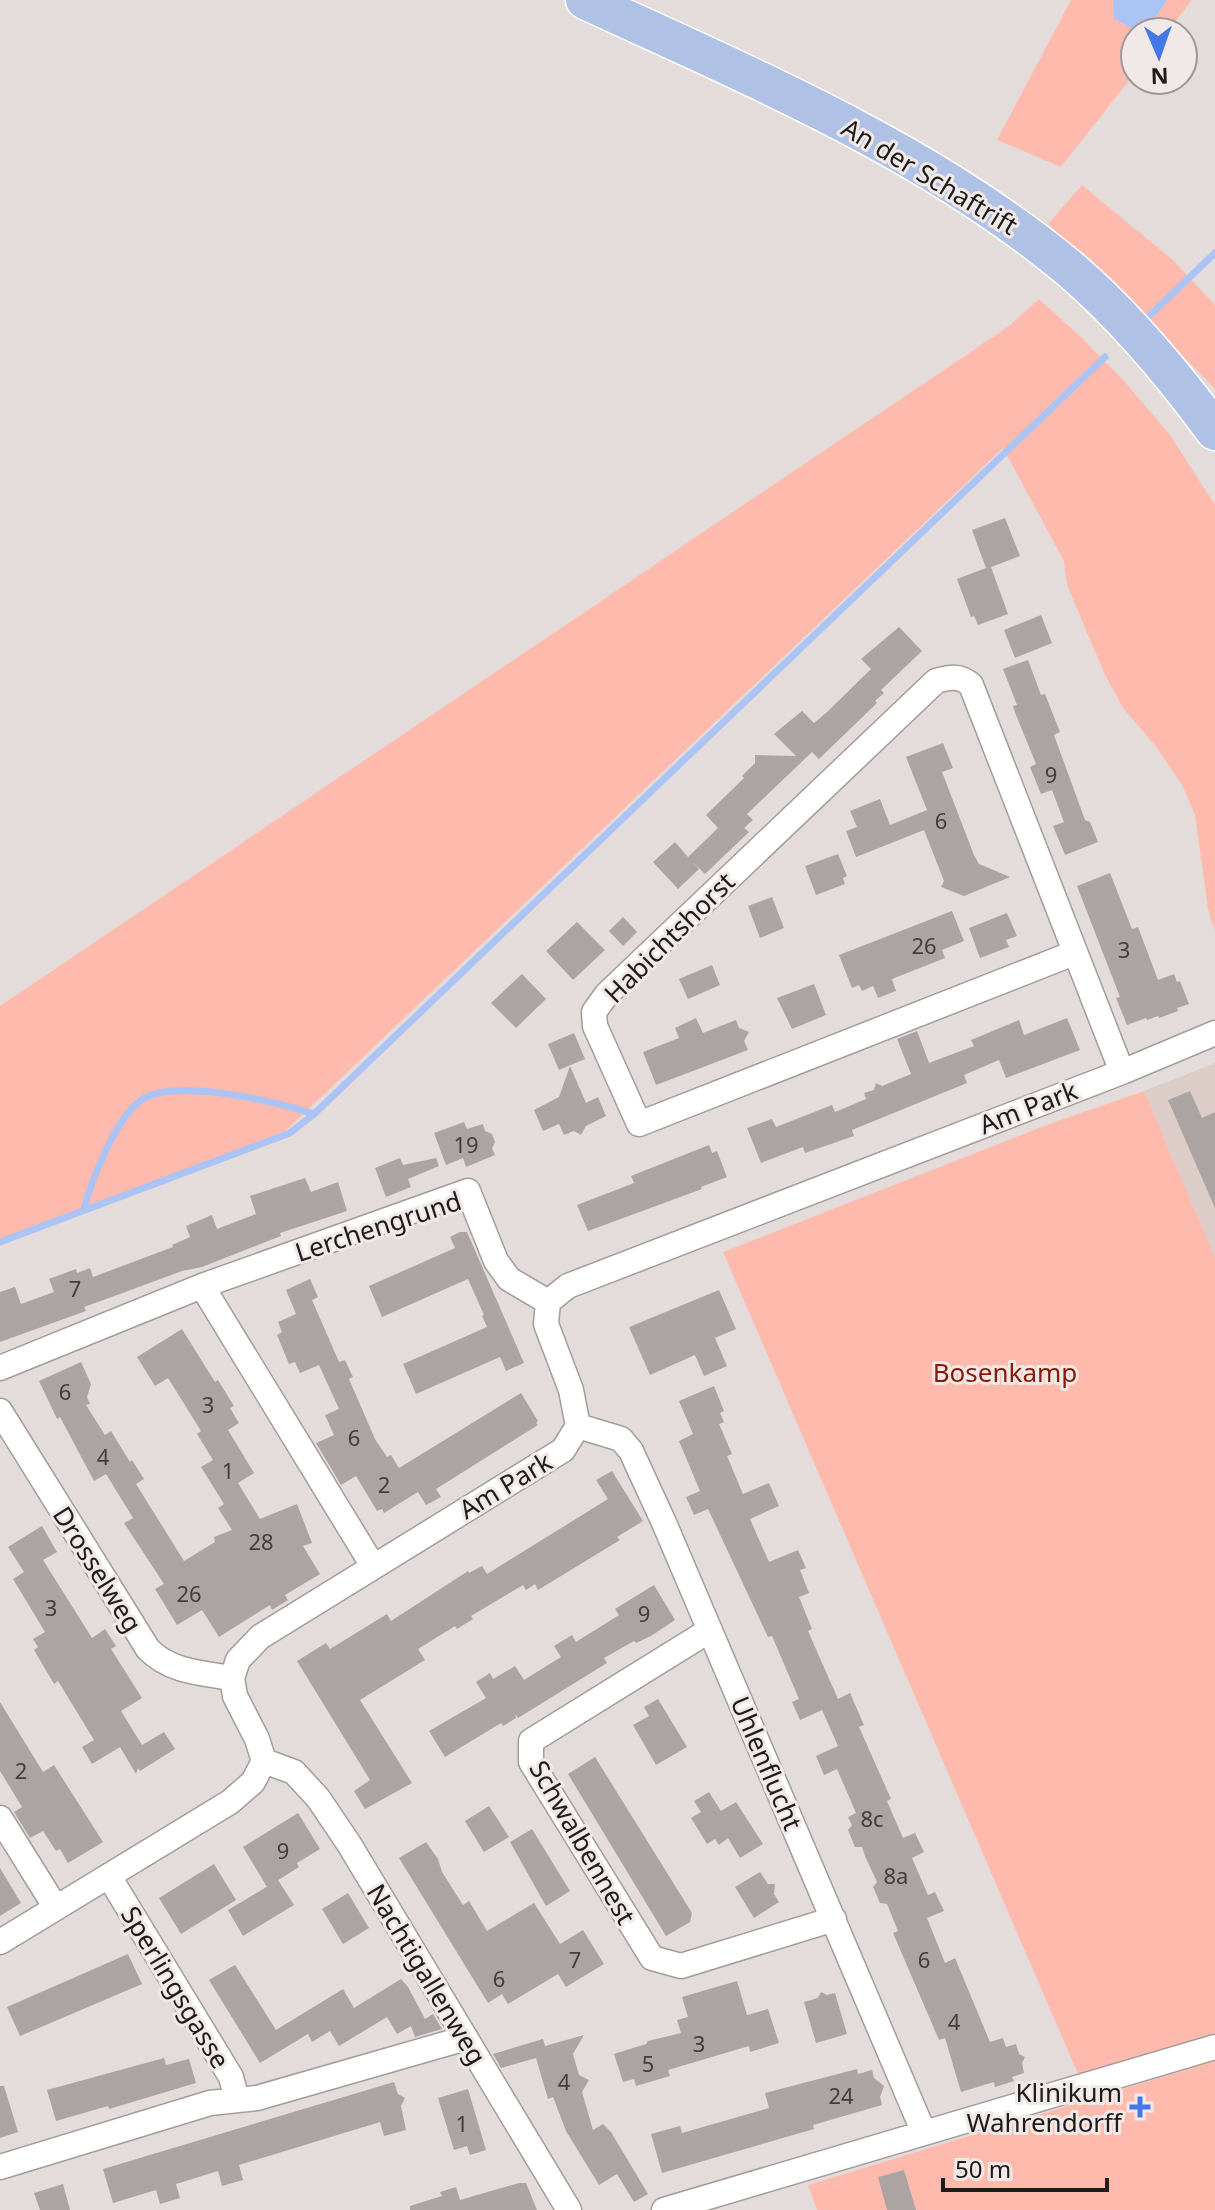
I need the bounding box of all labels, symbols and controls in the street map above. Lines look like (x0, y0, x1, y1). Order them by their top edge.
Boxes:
north arrow (1119, 16, 1199, 96)
text: N (1150, 62, 1169, 92)
street label: An der Schaftrift (835, 109, 1025, 243)
house number: 9 (1045, 759, 1057, 789)
house number: 6 (935, 805, 947, 835)
street label: Habichtshorst (596, 864, 742, 1010)
house number: 26 (911, 930, 937, 960)
house number: 3 (1118, 934, 1130, 964)
street label: Am Park (974, 1072, 1082, 1142)
house number: 19 (453, 1129, 479, 1159)
street label: Lerchengrund (290, 1182, 466, 1270)
house number: 7 (69, 1273, 81, 1303)
park label: Bosenkamp (933, 1354, 1077, 1390)
house number: 6 (59, 1376, 71, 1406)
house number: 3 (202, 1389, 214, 1419)
house number: 6 (348, 1422, 360, 1452)
house number: 4 (97, 1441, 110, 1471)
street label: Am Park (452, 1443, 558, 1527)
house number: 1 (222, 1455, 234, 1485)
house number: 2 (378, 1469, 390, 1499)
street label: Drosselweg (45, 1499, 151, 1639)
house number: 28 (248, 1526, 274, 1556)
house number: 26 (176, 1578, 202, 1608)
house number: 3 (45, 1592, 57, 1622)
house number: 9 (638, 1598, 650, 1628)
street label: Uhlenflucht (723, 1691, 811, 1835)
street label: Schwalbennest (521, 1753, 645, 1931)
house number: 2 (15, 1755, 27, 1785)
house number: 8c (860, 1803, 884, 1833)
house number: 9 (277, 1835, 289, 1865)
house number: 8a (884, 1860, 908, 1890)
street label: Nachtigallenweg (359, 1877, 495, 2071)
street label: Sperlingsgasse (113, 1899, 239, 2075)
house number: 7 (569, 1944, 581, 1974)
house number: 6 (918, 1944, 930, 1974)
house number: 6 (493, 1963, 505, 1993)
house number: 4 (948, 2006, 961, 2036)
house number: 3 (693, 2028, 705, 2058)
house number: 5 (642, 2048, 654, 2078)
house number: 4 (558, 2066, 571, 2096)
place label: Klinikum Wahrendorff (966, 2074, 1123, 2140)
house number: 24 (828, 2080, 854, 2110)
marker: Klinikum Wahrendorff (1129, 2096, 1151, 2118)
house number: 1 (456, 2108, 468, 2138)
scale bar (943, 2142, 1107, 2192)
text: 50 m (955, 2152, 1011, 2185)

